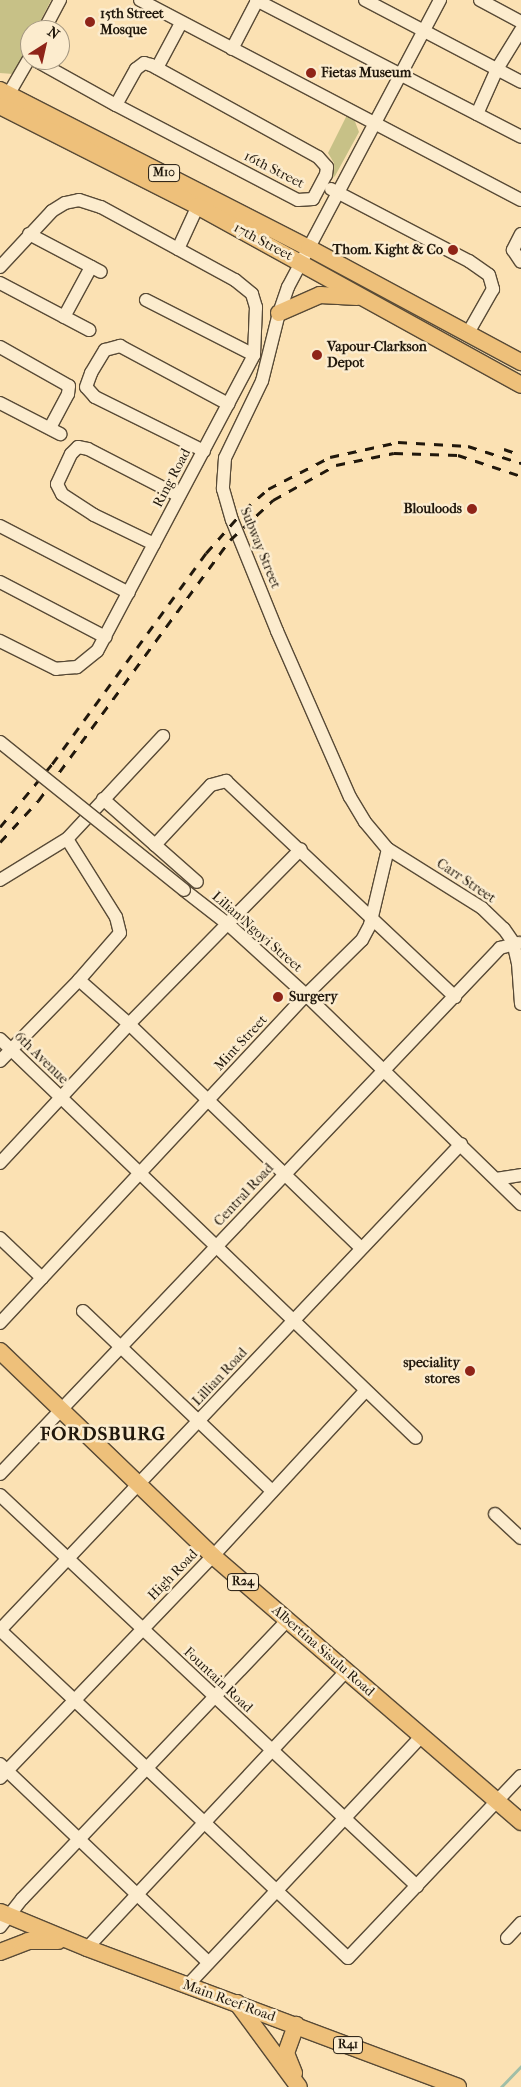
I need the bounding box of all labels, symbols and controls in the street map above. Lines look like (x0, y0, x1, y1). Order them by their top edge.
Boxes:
place label: 15th Street Mosque (100, 6, 164, 38)
marker: 15th Street Mosque (84, 16, 96, 28)
north arrow (20, 20, 70, 70)
text: N (44, 23, 63, 43)
place label: Fietas Museum (321, 65, 411, 81)
marker: Fietas Museum (305, 67, 317, 79)
street label: 16th Street (241, 148, 307, 192)
road number: M10 (148, 164, 180, 182)
street label: 17th Street (231, 219, 295, 265)
place label: Thom. Kight & Co (333, 242, 443, 258)
marker: Thom. Kight & Co (447, 244, 459, 256)
place label: Vapour-Clarkson Depot (327, 339, 427, 372)
marker: Vapour-Clarkson Depot (311, 349, 323, 361)
street label: Ring Road (150, 446, 194, 510)
place label: Blouloods (403, 501, 462, 517)
marker: Blouloods (466, 503, 478, 515)
street label: Subway Street (236, 505, 284, 591)
street label: Carr Street (433, 855, 499, 907)
street label: Lilian Ngoyi Street (208, 888, 306, 976)
place label: Surgery (289, 989, 338, 1005)
marker: Surgery (271, 990, 285, 1004)
street label: Mint Street (211, 1012, 271, 1074)
street label: 6th Avenue (10, 1028, 72, 1088)
street label: Central Road (211, 1160, 277, 1230)
street label: Lillian Road (189, 1344, 251, 1410)
place label: speciality stores (403, 1355, 460, 1388)
marker: speciality stores (464, 1365, 476, 1377)
district label: FORDSBURG (39, 1424, 167, 1446)
street label: High Road (144, 1546, 202, 1604)
road number: R24 (227, 1572, 259, 1591)
street label: Albertina Sisulu Road (268, 1602, 378, 1700)
street label: Fountain Road (180, 1644, 256, 1716)
street label: Main Reef Road (180, 1976, 278, 2026)
road number: R41 (332, 2036, 364, 2054)

